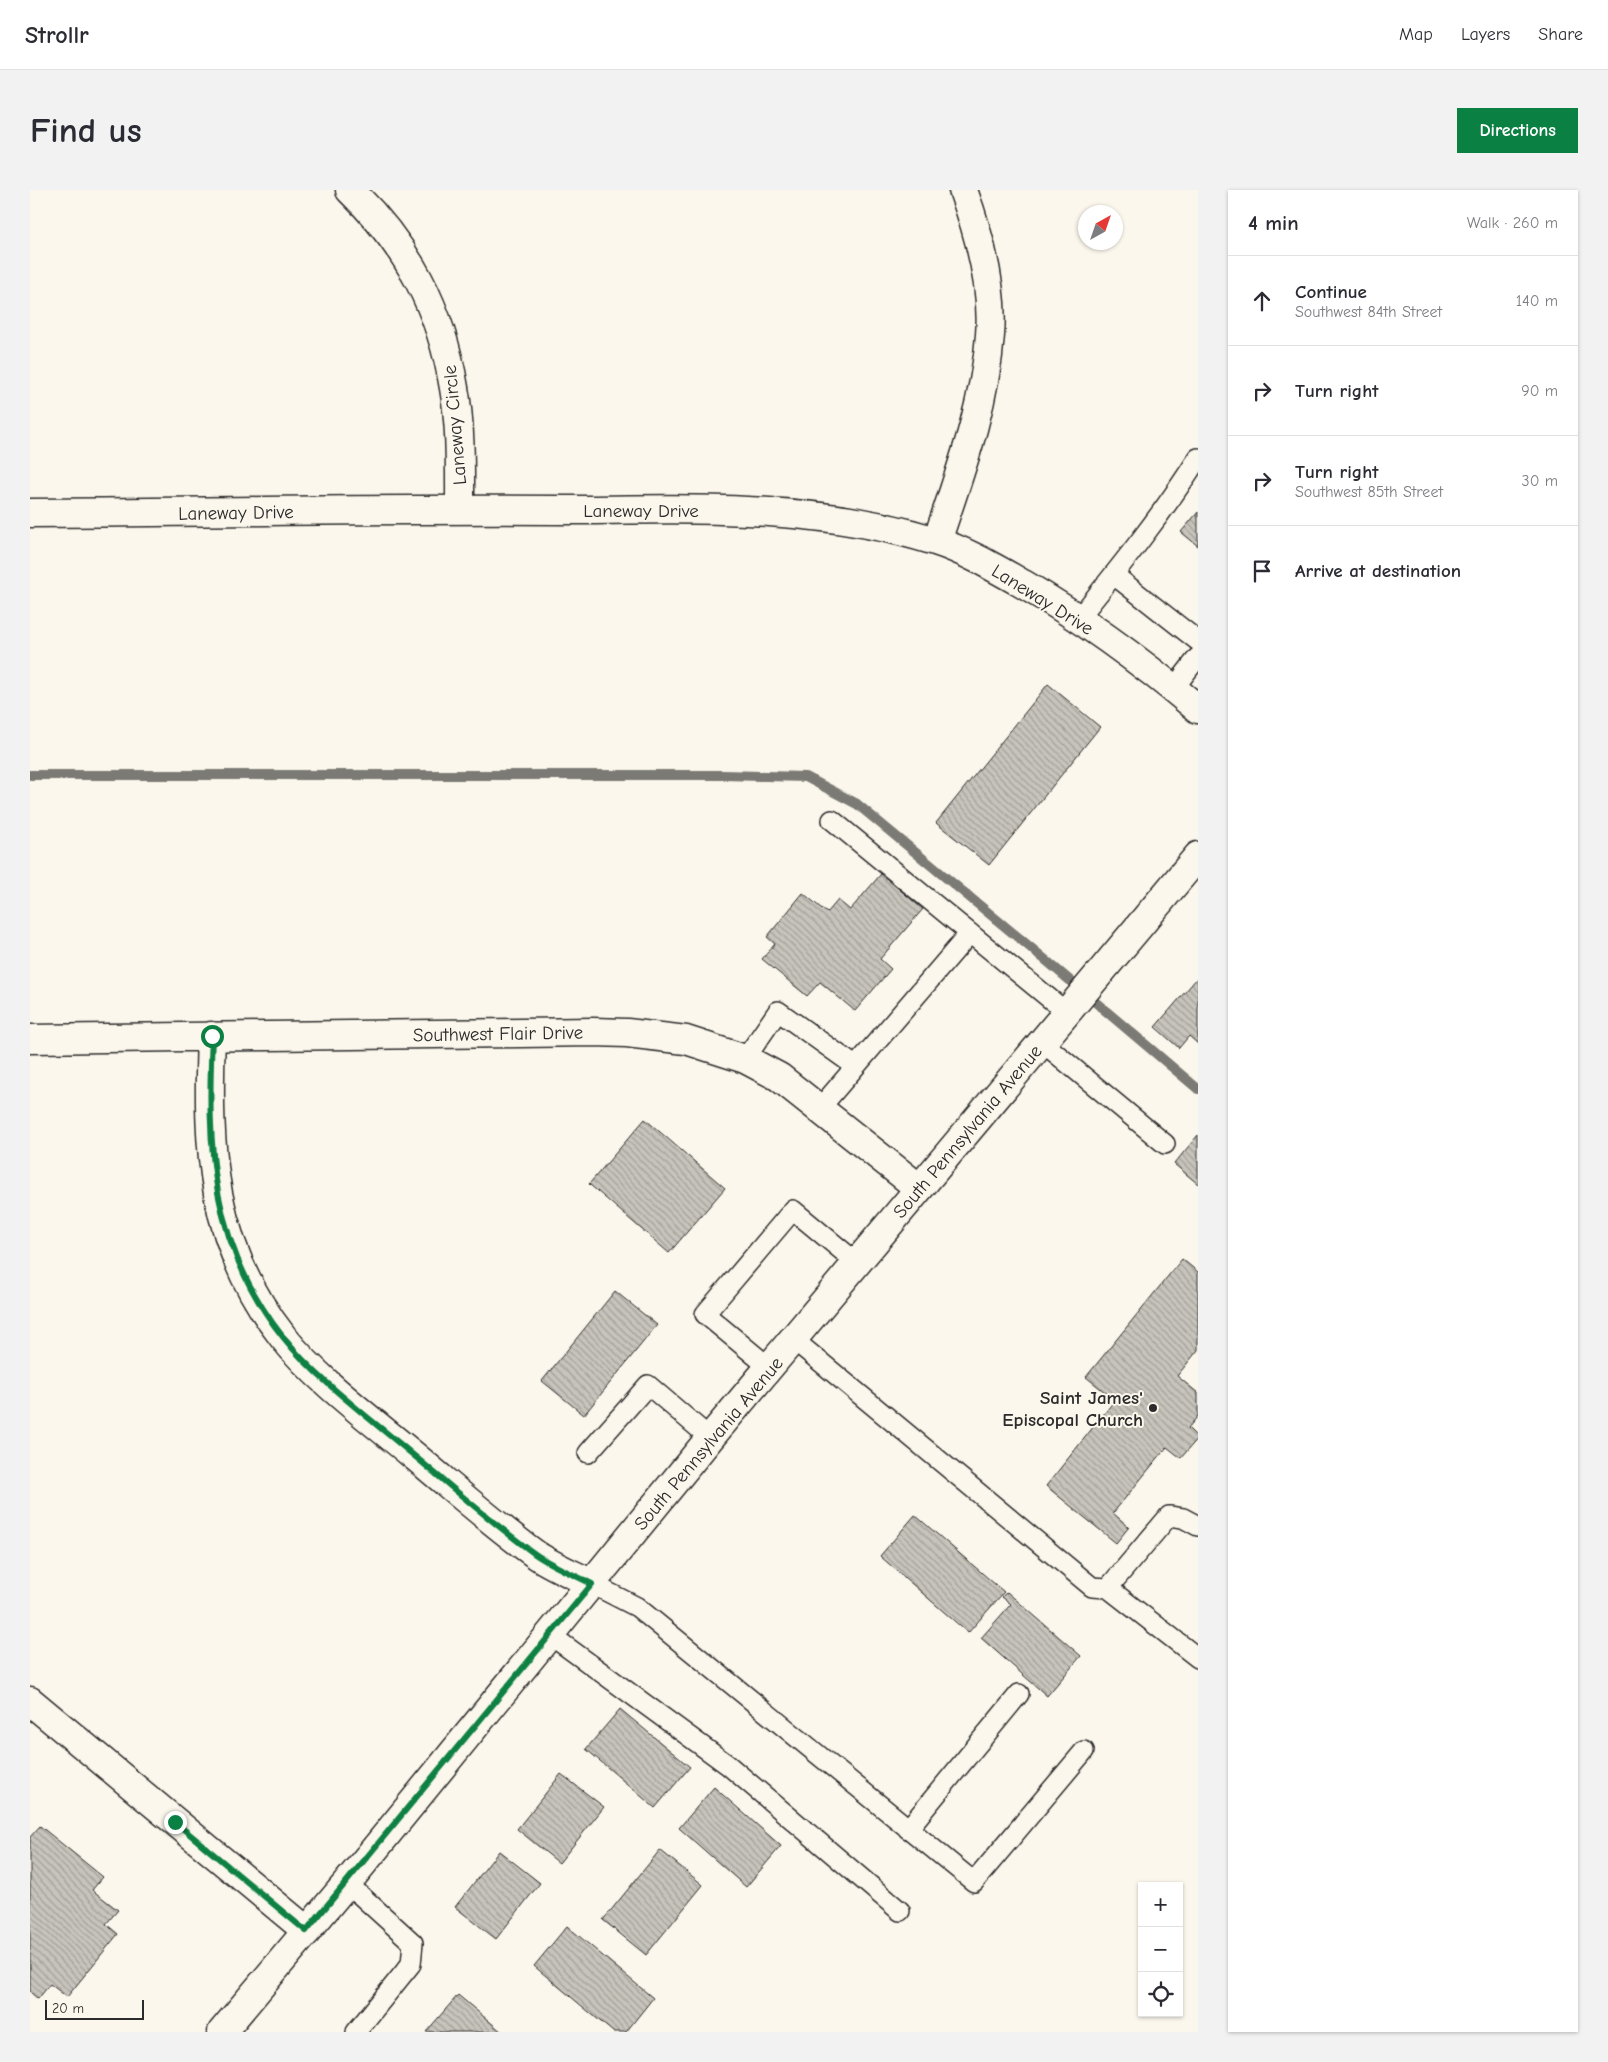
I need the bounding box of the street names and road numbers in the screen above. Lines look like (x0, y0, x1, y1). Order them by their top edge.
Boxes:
street label: Laneway Circle (439, 364, 471, 486)
street label: Laneway Drive (583, 500, 699, 522)
street label: Laneway Drive (178, 501, 294, 525)
street label: Laneway Drive (988, 560, 1097, 640)
street label: Southwest Flair Drive (413, 1022, 583, 1046)
street label: South Pennsylvania Avenue (889, 1041, 1047, 1223)
street label: South Pennsylvania Avenue (630, 1353, 788, 1535)

